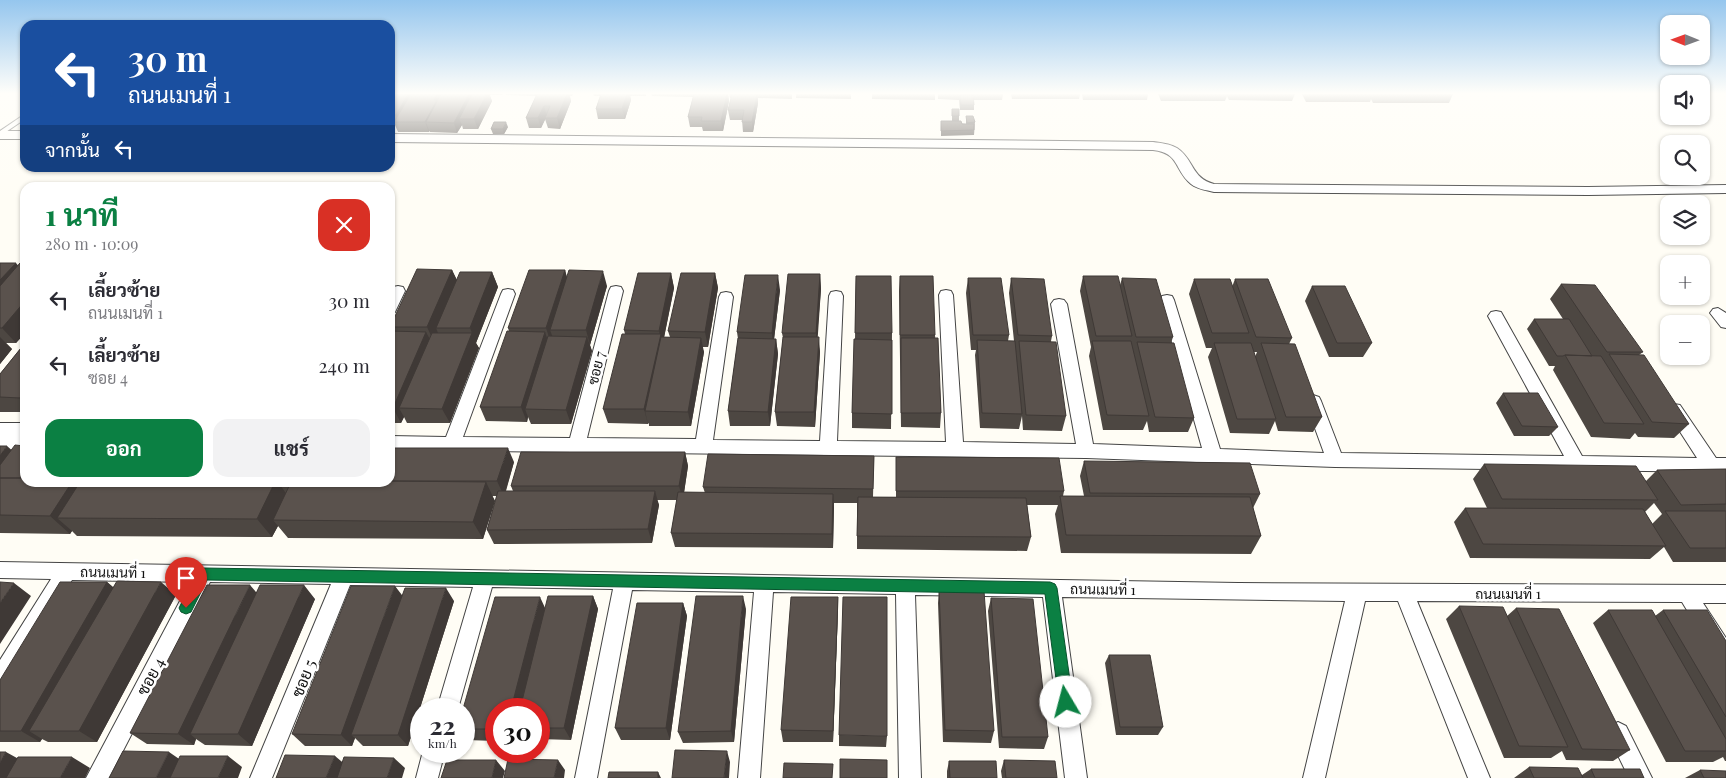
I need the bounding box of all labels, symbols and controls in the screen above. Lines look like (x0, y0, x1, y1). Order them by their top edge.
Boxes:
north arrow (1660, 15, 1710, 65)
map controls (1660, 15, 1710, 365)
text: 30 m (128, 34, 208, 81)
icon: left (45, 40, 110, 105)
button: sound (1660, 75, 1710, 125)
text: ถนนเมนที่ 1 (128, 79, 231, 109)
icon: left (110, 135, 138, 163)
button: search (1660, 135, 1710, 185)
text: จากนั้น (45, 136, 100, 162)
text: 1 นาที (45, 194, 119, 234)
button: layers (1660, 195, 1710, 245)
button: close (318, 199, 370, 251)
text: 280 m · 10:09 (45, 233, 139, 254)
button: + (1660, 255, 1710, 305)
text: เลี้ยวซ้าย (88, 276, 160, 302)
icon: left (45, 286, 73, 314)
text: 30 m (328, 287, 370, 313)
text: ถนนเมนที่ 1 (88, 302, 163, 323)
button: − (1660, 315, 1710, 365)
text: เลี้ยวซ้าย (88, 341, 160, 367)
street label: ซอย 7 (583, 349, 609, 387)
icon: left (45, 351, 73, 379)
text: 240 m (319, 352, 370, 378)
text: ซอย 4 (88, 367, 128, 388)
button: ออก (45, 419, 203, 477)
button: แชร์ (213, 419, 370, 477)
pin (165, 557, 207, 608)
street label: ถนนเมนที่ 1 (80, 560, 146, 582)
icon: arrive (172, 564, 200, 592)
street label: ถนนเมนที่ 1 (1070, 577, 1136, 599)
street label: ถนนเมนที่ 1 (1475, 582, 1541, 603)
street label: ซอย 4 (131, 653, 169, 699)
street label: ซอย 5 (286, 656, 320, 700)
position arrow (1039, 675, 1091, 727)
speed limit sign: 30 (485, 698, 550, 763)
text: 22 (429, 708, 456, 741)
text: km/h (428, 735, 457, 751)

